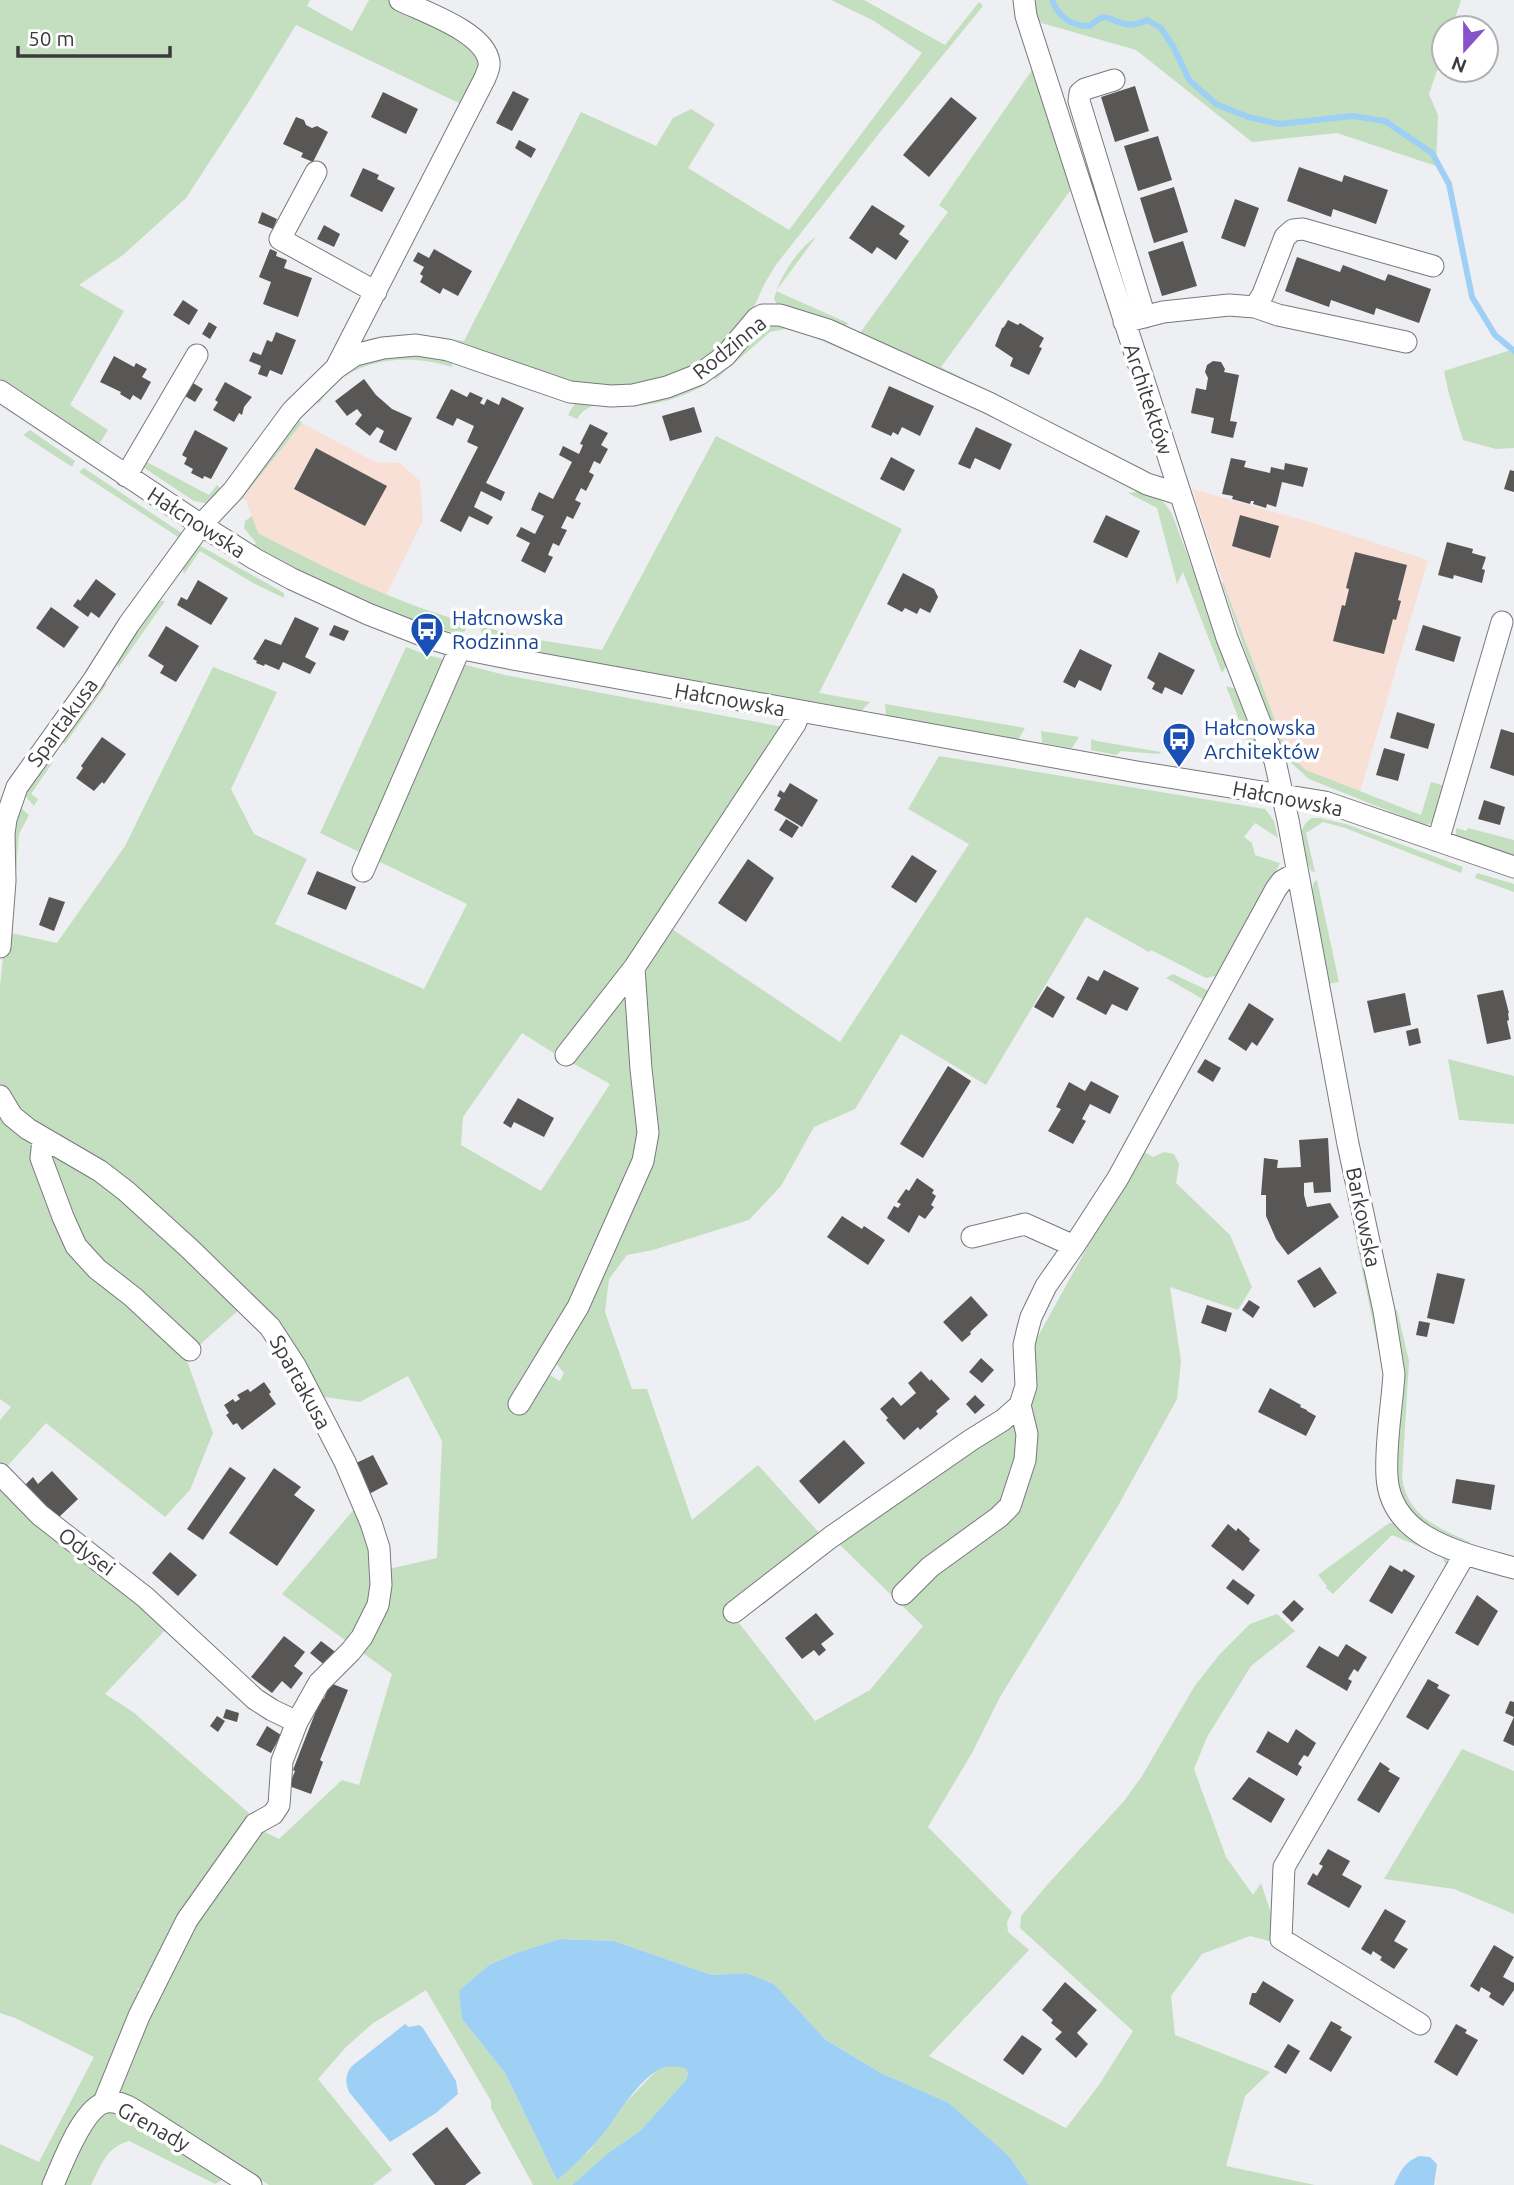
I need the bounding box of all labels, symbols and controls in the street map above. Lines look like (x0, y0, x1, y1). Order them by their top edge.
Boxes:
scale bar (18, 14, 170, 58)
north arrow (1430, 14, 1500, 84)
text: 50 m (28, 26, 75, 50)
text: N (1448, 52, 1469, 78)
street label: Rodzinna (688, 310, 770, 384)
street label: Architektów (1120, 340, 1178, 458)
street label: Hałcnowska (144, 481, 250, 563)
place label: Hałcnowska Rodzinna (452, 605, 564, 653)
bus stop icon: Hałcnowska Rodzinna (408, 610, 446, 659)
street label: Spartakusa (22, 673, 102, 771)
street label: Hałcnowska (673, 677, 787, 721)
place label: Hałcnowska Architektów (1204, 715, 1320, 763)
bus stop icon: Hałcnowska Architektów (1160, 720, 1198, 769)
street label: Hałcnowska (1231, 776, 1345, 820)
street label: Barkowska (1342, 1165, 1386, 1269)
street label: Spartakusa (265, 1331, 337, 1433)
street label: Odysei (54, 1522, 120, 1580)
street label: Grenady (114, 2096, 194, 2156)

